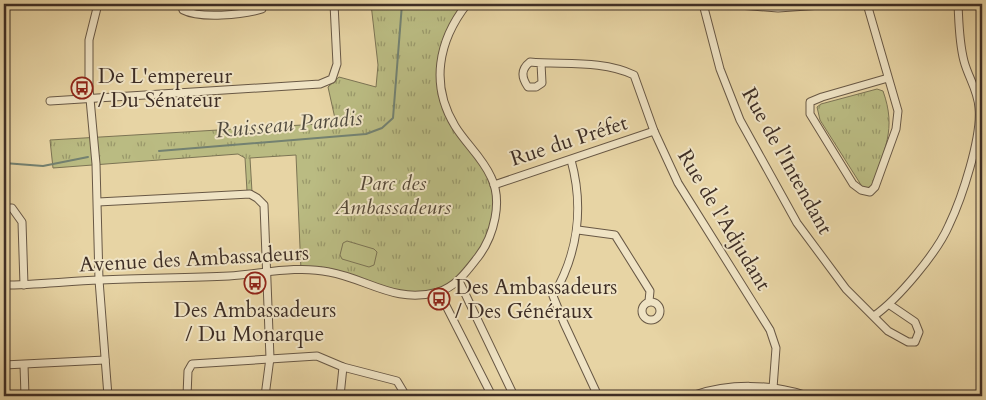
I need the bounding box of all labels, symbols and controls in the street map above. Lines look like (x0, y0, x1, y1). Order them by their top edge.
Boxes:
place label: De L'empereur / Du Sénateur (98, 62, 232, 115)
bus stop icon: De L'empereur / Du Sénateur (70, 76, 94, 100)
street label: Rue de l'Intendant (735, 82, 840, 240)
water label: Ruisseau Paradis (214, 103, 364, 145)
street label: Rue du Préfet (507, 108, 632, 174)
street label: Rue de l'Adjudant (670, 144, 778, 296)
park label: Parc des Ambassadeurs (334, 169, 451, 222)
street label: Avenue des Ambassadeurs (78, 238, 310, 280)
bus stop icon: Des Ambassadeurs / Du Monarque (243, 271, 267, 295)
place label: Des Ambassadeurs / Des Généraux (455, 273, 617, 326)
bus stop icon: Des Ambassadeurs / Des Généraux (427, 287, 451, 311)
place label: Des Ambassadeurs / Du Monarque (174, 296, 336, 349)

